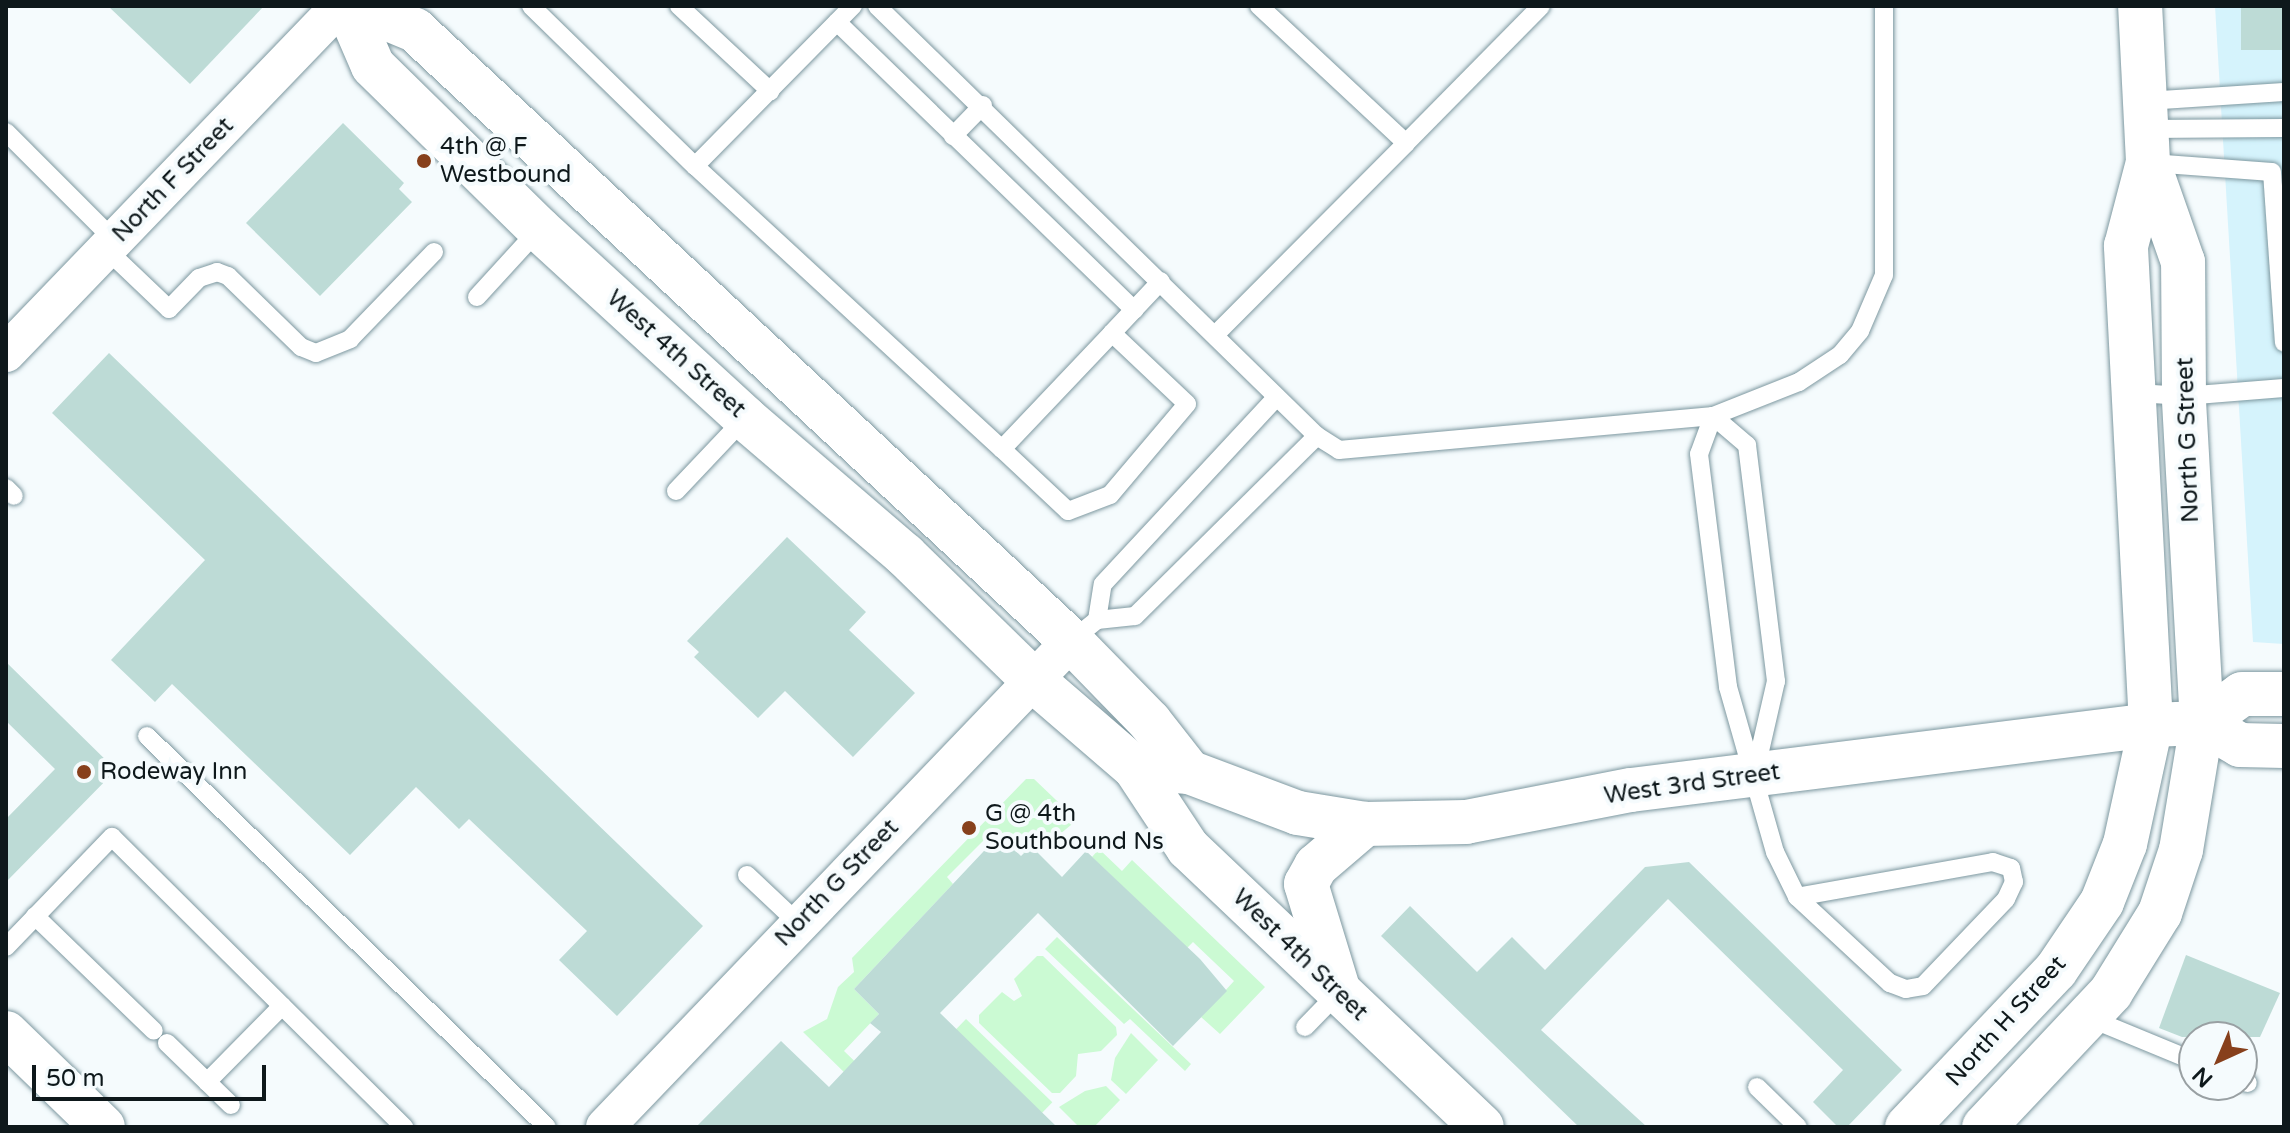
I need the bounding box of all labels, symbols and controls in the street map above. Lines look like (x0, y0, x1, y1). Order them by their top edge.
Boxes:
street label: North F Street (106, 112, 240, 248)
place label: 4th @ F Westbound (440, 133, 571, 189)
marker: 4th @ F Westbound (415, 152, 433, 170)
street label: West 4th Street (600, 284, 752, 424)
street label: North G Street (2171, 357, 2205, 523)
street label: West 3rd Street (1602, 757, 1782, 811)
place label: Rodeway Inn (100, 758, 247, 786)
marker: Rodeway Inn (75, 763, 93, 781)
place label: G @ 4th Southbound Ns (985, 800, 1164, 856)
street label: North G Street (769, 813, 905, 953)
marker: G @ 4th Southbound Ns (960, 819, 978, 837)
street label: West 4th Street (1226, 883, 1374, 1027)
street label: North H Street (1940, 950, 2072, 1092)
north arrow (2178, 1021, 2258, 1101)
scale bar (36, 1049, 270, 1099)
text: N (2187, 1061, 2218, 1092)
text: 50 m (46, 1064, 104, 1093)

